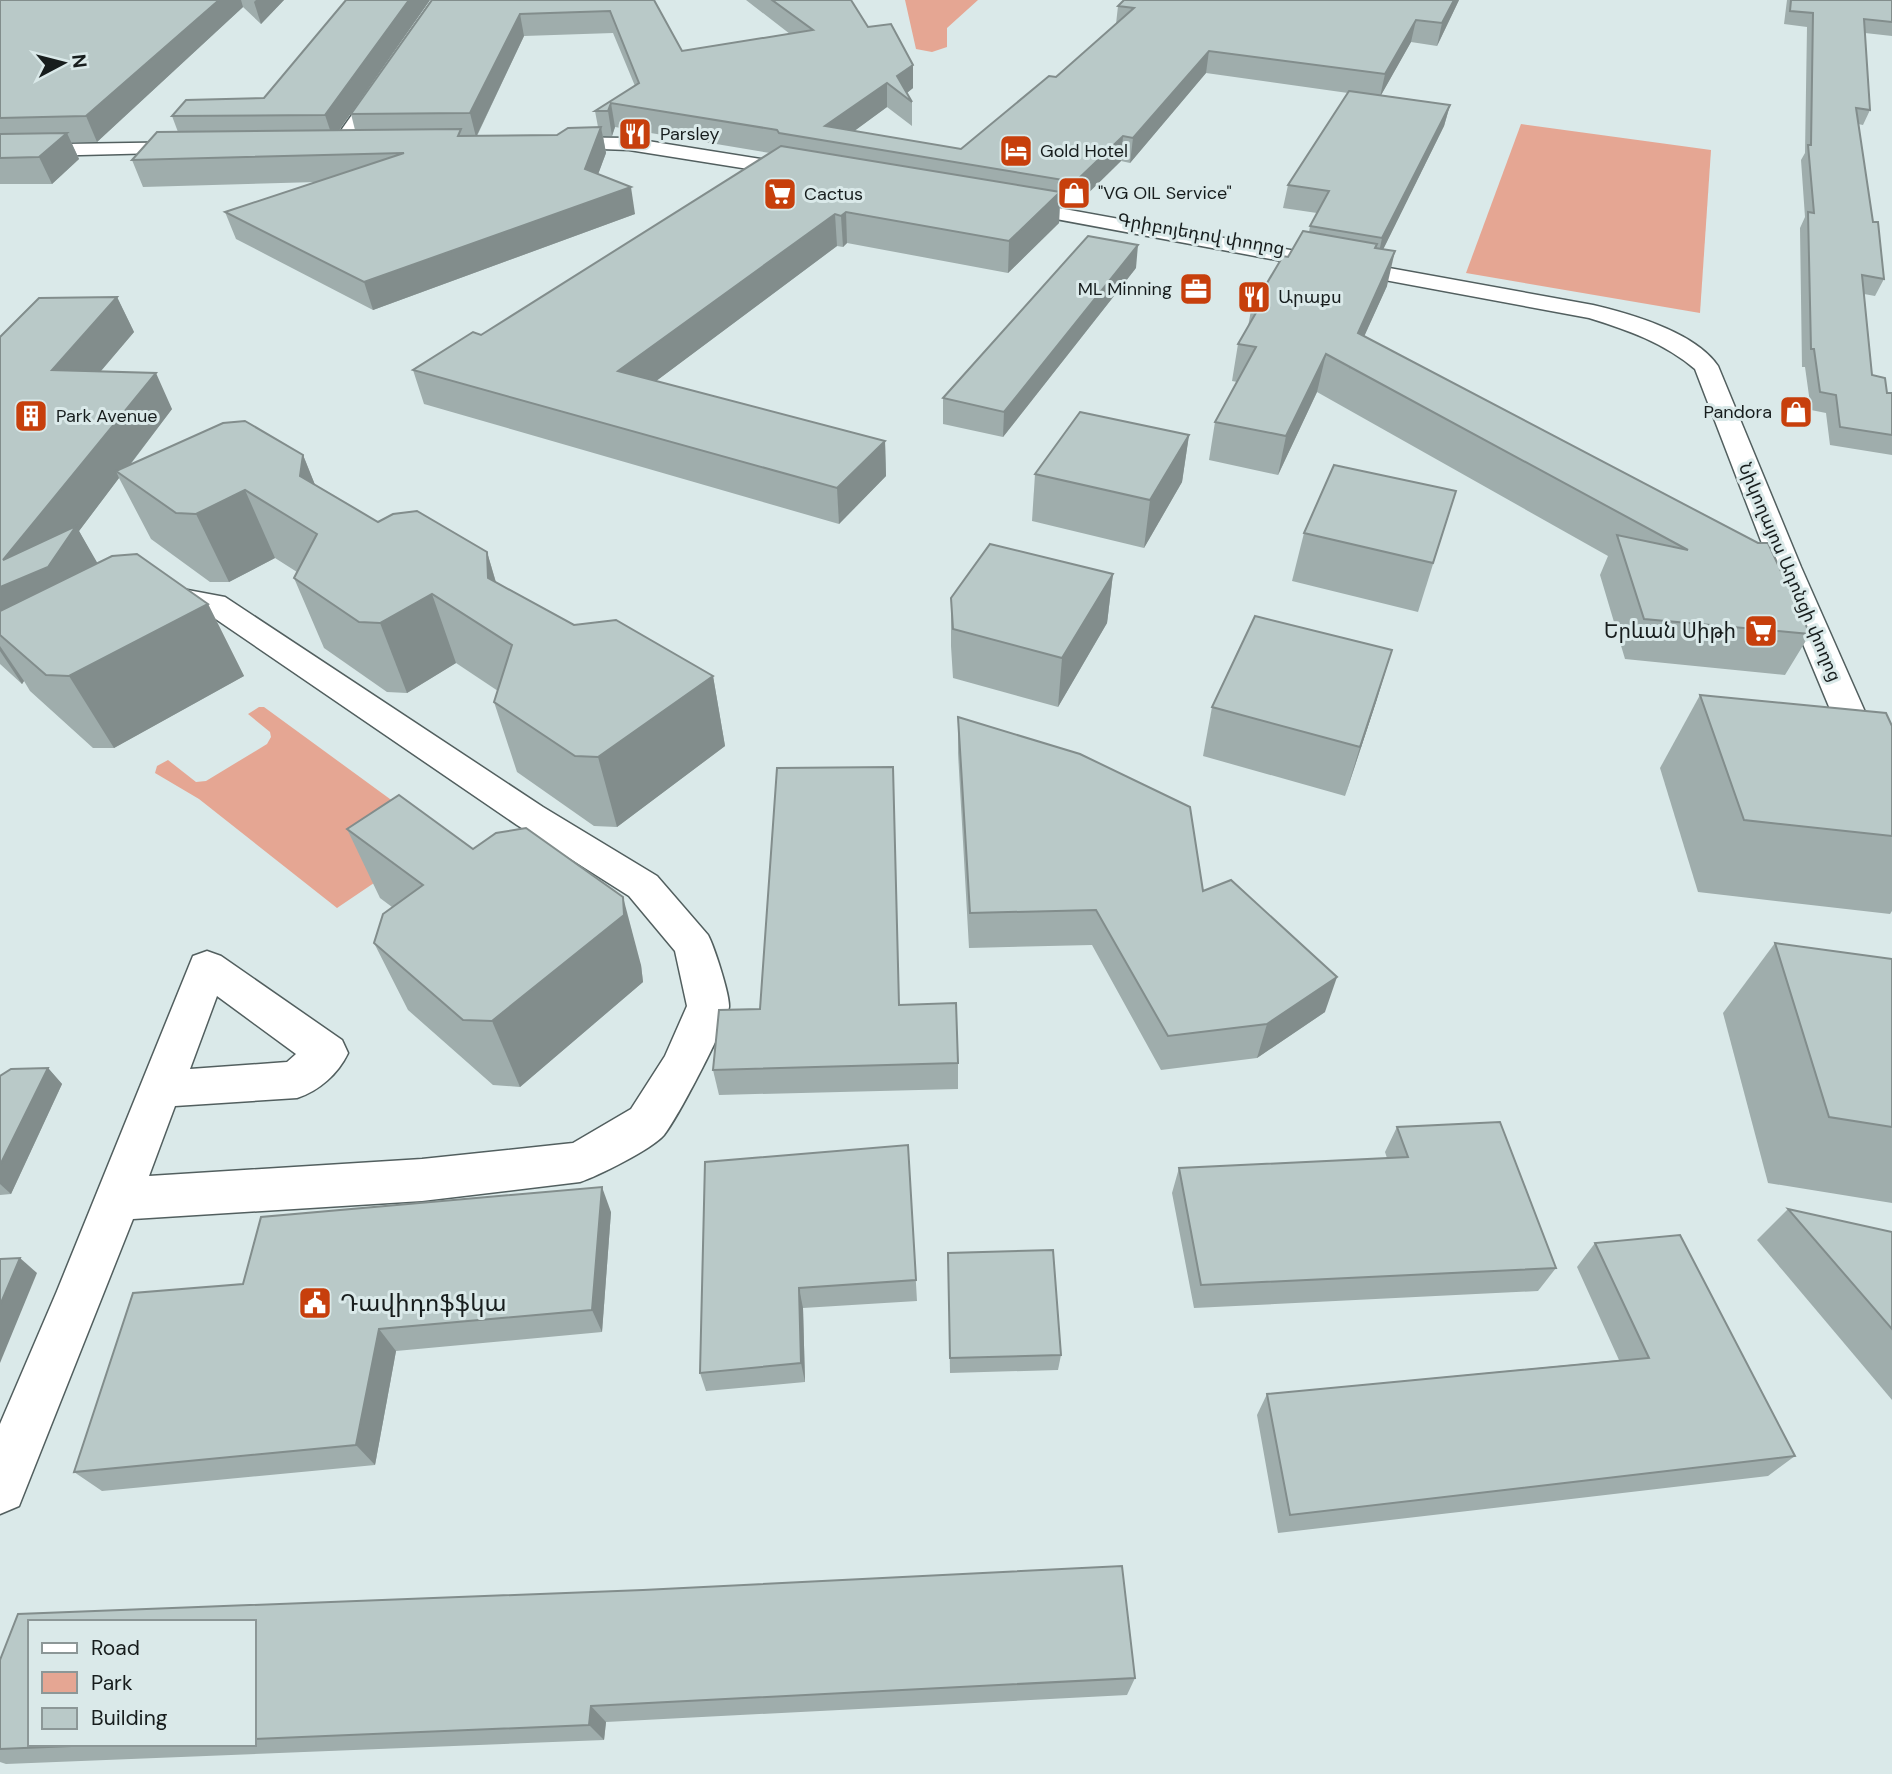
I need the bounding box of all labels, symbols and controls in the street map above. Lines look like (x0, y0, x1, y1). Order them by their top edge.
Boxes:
north arrow (28, 28, 98, 98)
text: N (66, 53, 93, 69)
restaurant icon: Parsley (616, 115, 654, 153)
place label: Parsley (660, 122, 719, 146)
hotel icon: Gold Hotel (997, 132, 1035, 170)
place label: Gold Hotel (1040, 139, 1128, 163)
shop icon: "VG OIL Service" (1055, 174, 1093, 212)
supermarket icon: Cactus (761, 175, 799, 213)
place label: "VG OIL Service" (1098, 181, 1232, 205)
place label: Cactus (804, 182, 863, 206)
street label: Գրիբոյեդով փողոց (1116, 207, 1286, 261)
office icon: ML Minning (1177, 270, 1215, 308)
place label: ML Minning (1078, 277, 1172, 301)
restaurant icon: Արաքս (1235, 278, 1273, 316)
place label: Արաքս (1278, 285, 1342, 309)
shop icon: Pandora (1777, 393, 1815, 431)
building icon: Park Avenue (12, 397, 50, 435)
place label: Pandora (1703, 400, 1772, 424)
place label: Park Avenue (56, 404, 158, 428)
street label: Նիկողայոս Ադոնցի փողոց (1733, 459, 1847, 685)
supermarket icon: Երևան Սիթի (1742, 612, 1780, 650)
place label: Երևան Սիթի (1604, 617, 1736, 645)
public building icon: Դավիդոֆֆկա (296, 1284, 334, 1322)
place label: Դավիդոֆֆկա (340, 1287, 507, 1318)
legend (28, 1620, 256, 1746)
text: Road (91, 1634, 140, 1662)
text: Park (91, 1669, 133, 1697)
text: Building (91, 1704, 168, 1732)

